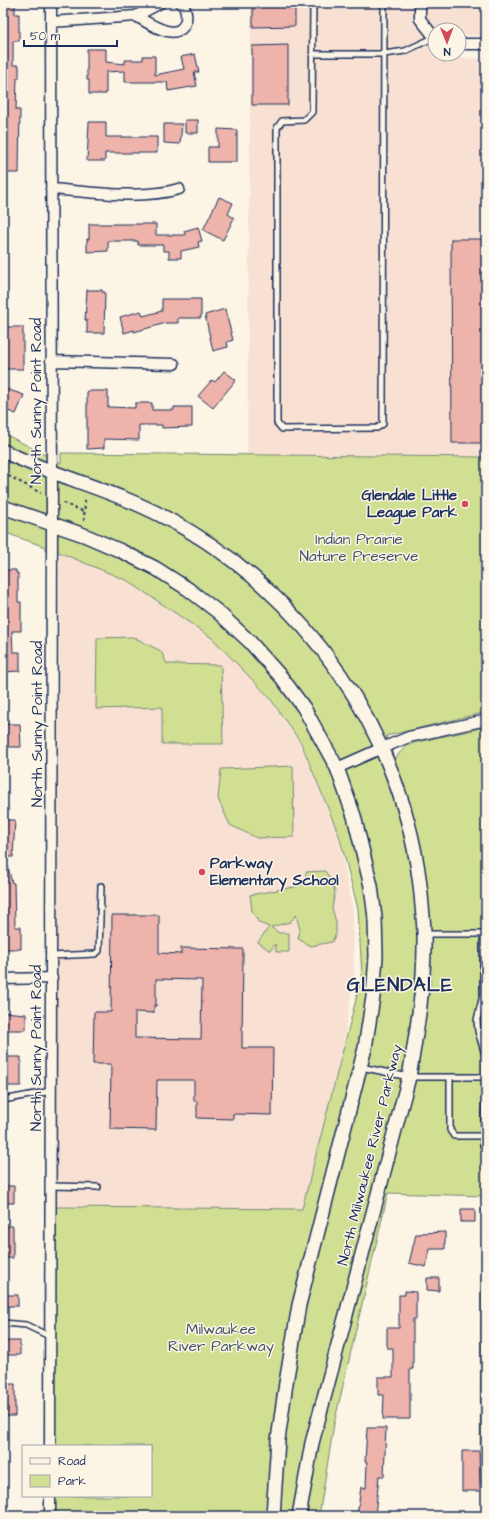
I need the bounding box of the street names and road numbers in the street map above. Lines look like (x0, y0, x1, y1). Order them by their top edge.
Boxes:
street label: North Sunny Point Road (26, 317, 48, 484)
street label: North Sunny Point Road (27, 640, 49, 807)
street label: North Sunny Point Road (26, 964, 48, 1131)
street label: North Milwaukee River Parkway (332, 1042, 409, 1268)

